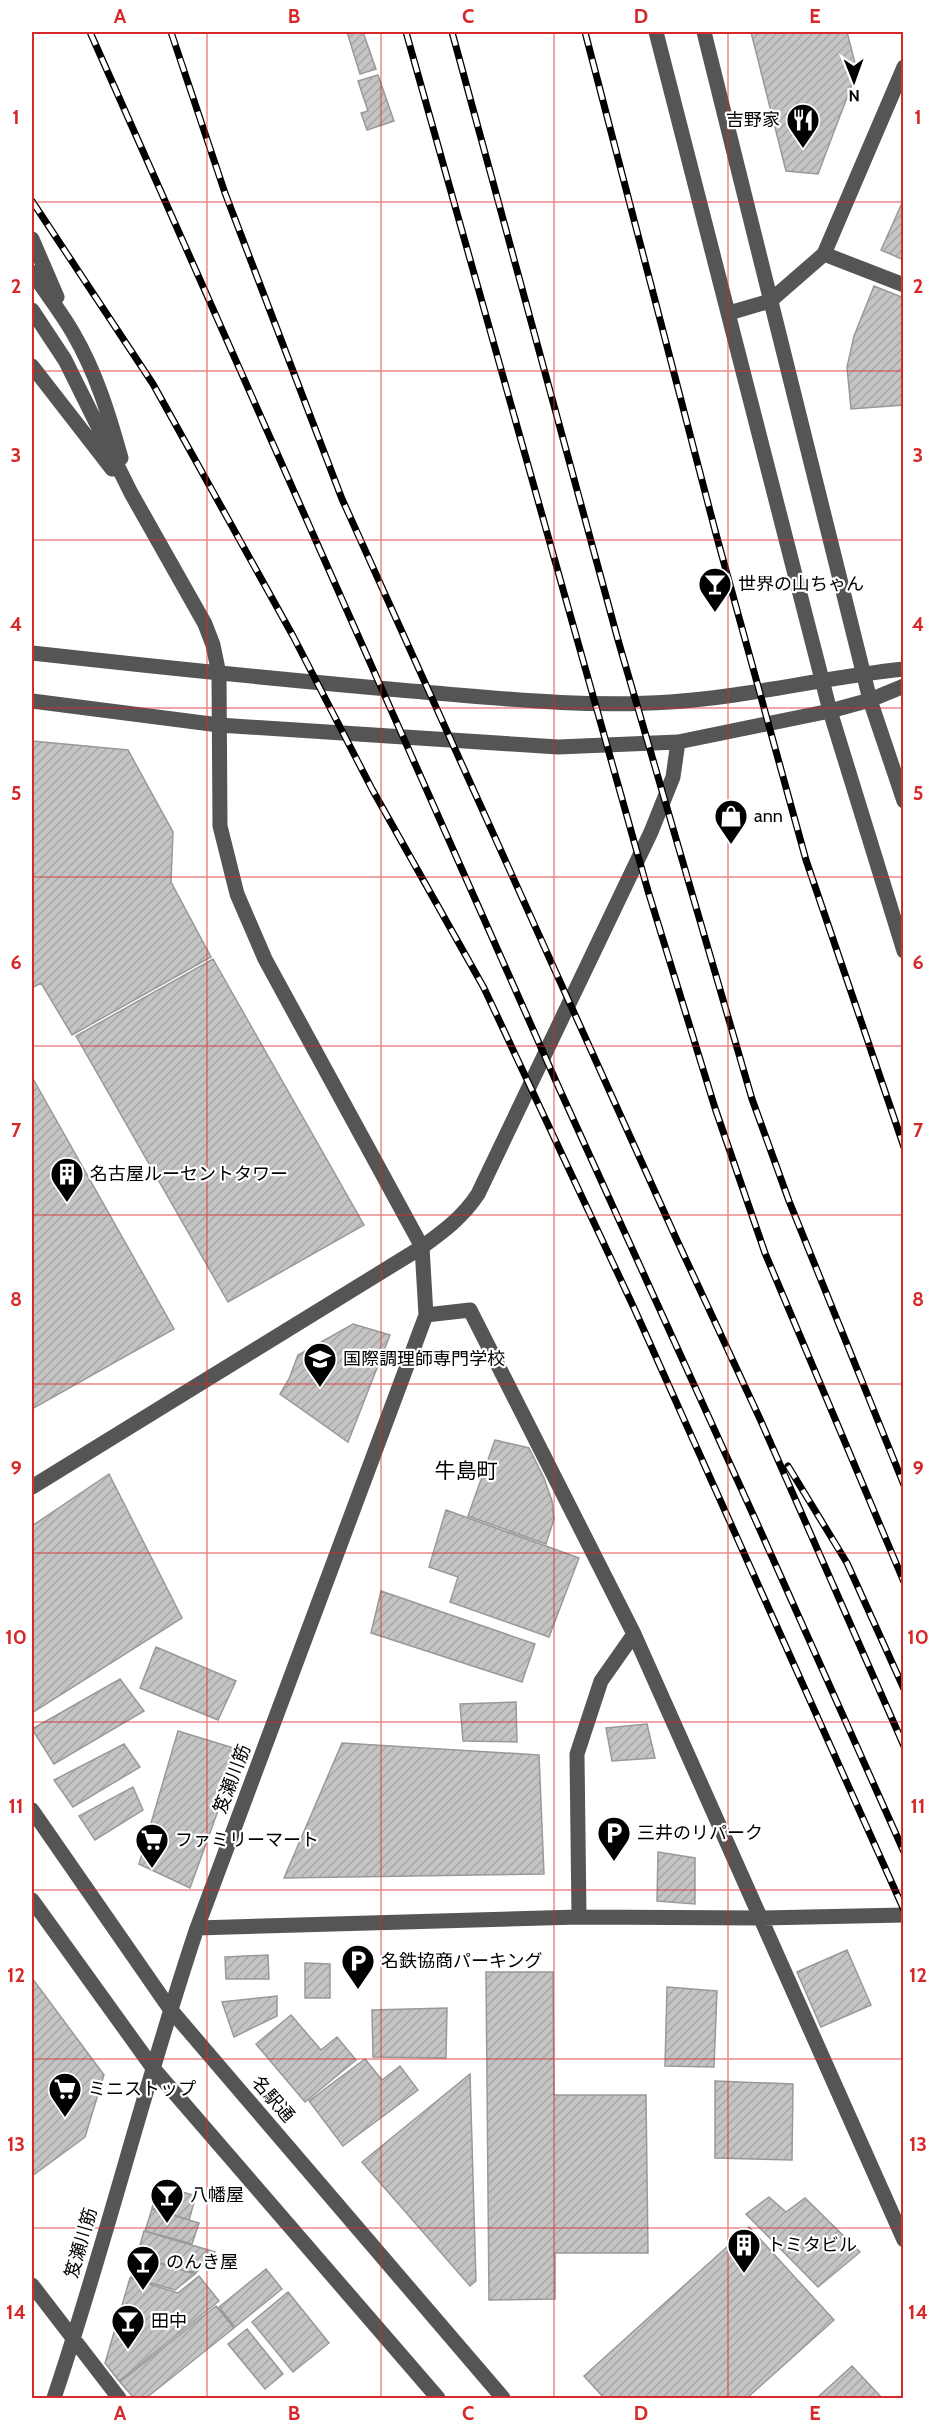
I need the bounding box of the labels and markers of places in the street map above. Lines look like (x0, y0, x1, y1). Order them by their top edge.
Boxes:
restaurant icon: 吉野家 (785, 102, 821, 149)
place label: 吉野家 (726, 109, 780, 131)
bar icon: 世界の山ちゃん (697, 566, 733, 613)
place label: 世界の山ちゃん (738, 573, 864, 595)
shop icon: ann (713, 798, 749, 845)
place label: ann (754, 805, 783, 827)
building icon: 名古屋ルーセントタワー (49, 1156, 85, 1203)
place label: 名古屋ルーセントタワー (90, 1163, 288, 1185)
school or university icon: 国際調理師専門学校 (302, 1341, 338, 1388)
place label: 国際調理師専門学校 (343, 1348, 505, 1370)
parking icon: 三井のリパーク (596, 1815, 632, 1862)
supermarket icon: ファミリーマート (134, 1822, 170, 1869)
place label: 三井のリパーク (637, 1822, 763, 1844)
place label: ファミリーマート (175, 1829, 319, 1851)
parking icon: 名鉄協商パーキング (340, 1943, 376, 1990)
place label: 名鉄協商パーキング (381, 1950, 542, 1972)
supermarket icon: ミニストップ (47, 2071, 83, 2118)
place label: ミニストップ (88, 2078, 196, 2100)
bar icon: 八幡屋 (149, 2177, 185, 2224)
place label: 八幡屋 (190, 2184, 244, 2206)
building icon: トミタビル (726, 2227, 762, 2274)
place label: トミタビル (767, 2234, 857, 2256)
bar icon: のんき屋 (125, 2244, 161, 2291)
place label: のんき屋 (166, 2251, 238, 2273)
bar icon: 田中 (110, 2303, 146, 2350)
place label: 田中 (151, 2310, 187, 2332)

